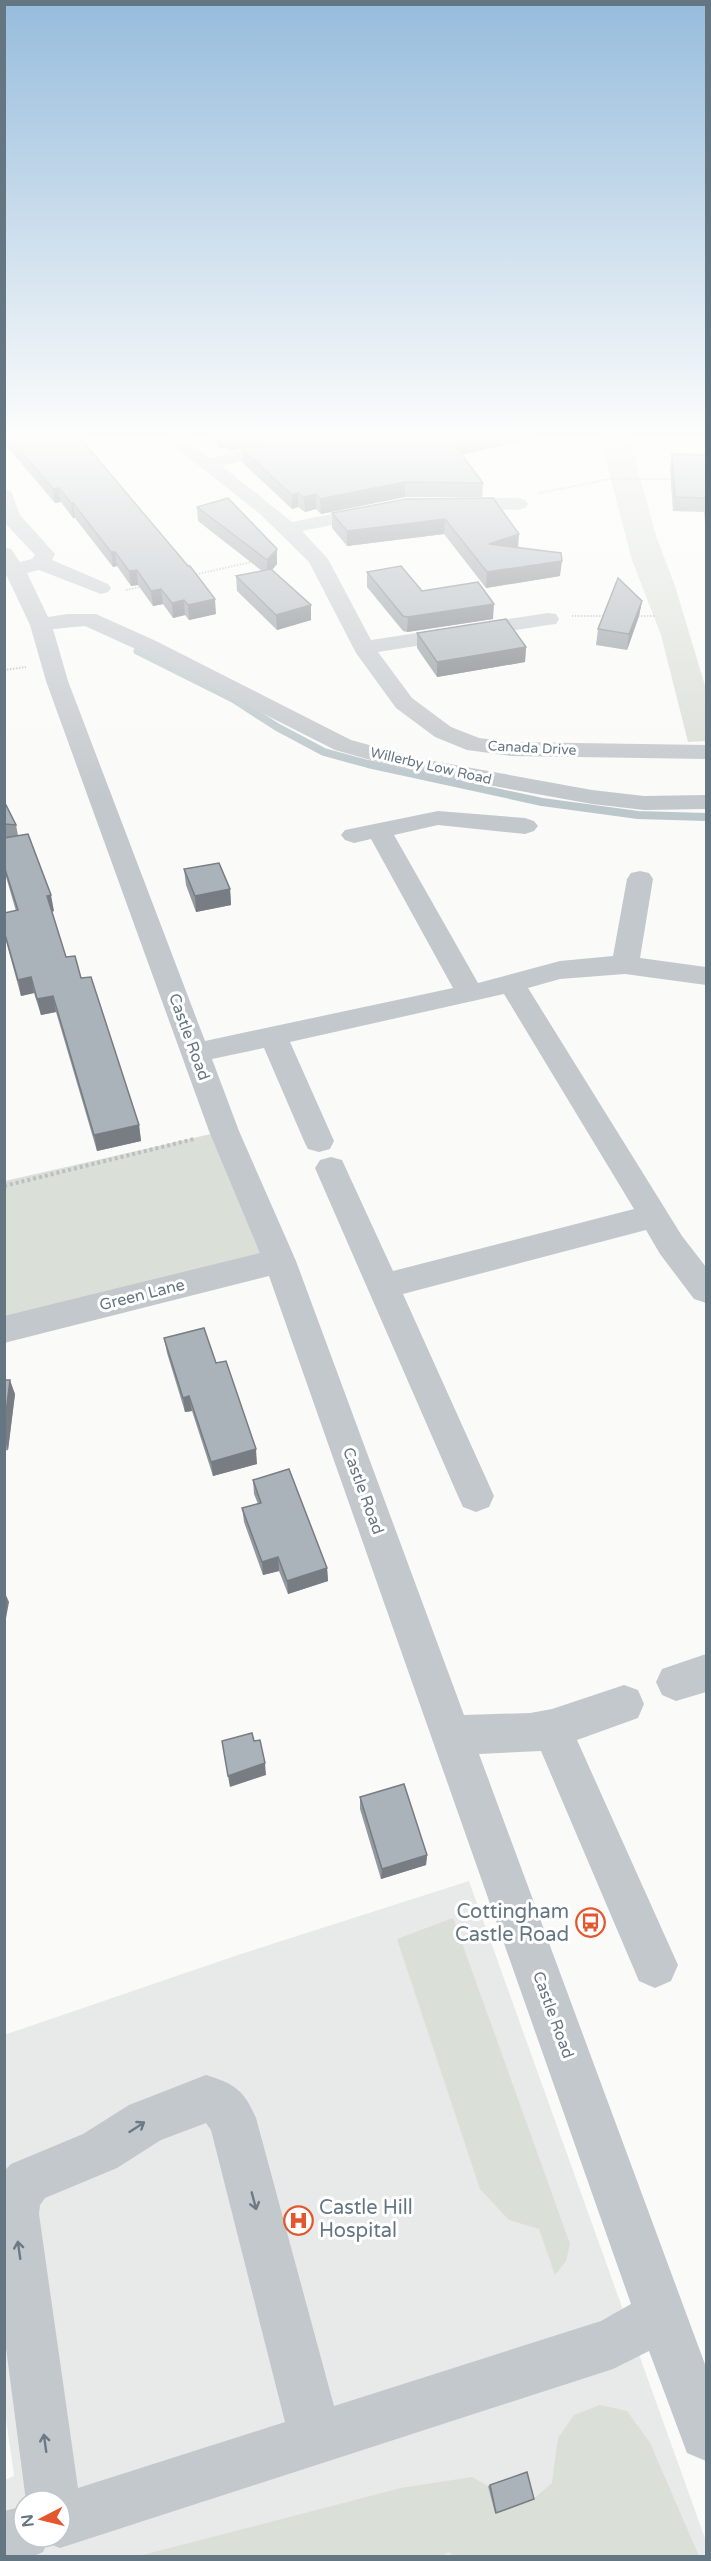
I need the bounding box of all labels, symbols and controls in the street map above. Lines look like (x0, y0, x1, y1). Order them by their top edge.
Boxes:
street label: Canada Drive (487, 737, 577, 759)
street label: Willerby Low Road (369, 744, 493, 788)
street label: Castle Road (164, 991, 214, 1083)
street label: Green Lane (97, 1275, 187, 1315)
street label: Castle Road (338, 1445, 388, 1537)
place label: Cottingham Castle Road (455, 1900, 569, 1947)
bus stop icon: Cottingham Castle Road (574, 1907, 606, 1939)
street label: Castle Road (528, 1969, 578, 2061)
one-way arrow (128, 2121, 145, 2133)
one-way arrow (248, 2192, 260, 2211)
place label: Castle Hill Hospital (319, 2196, 413, 2243)
hospital icon: Castle Hill Hospital (282, 2204, 314, 2236)
one-way arrow (13, 2240, 24, 2260)
one-way arrow (39, 2434, 50, 2453)
north arrow (12, 2489, 72, 2549)
text: N (17, 2513, 39, 2528)

